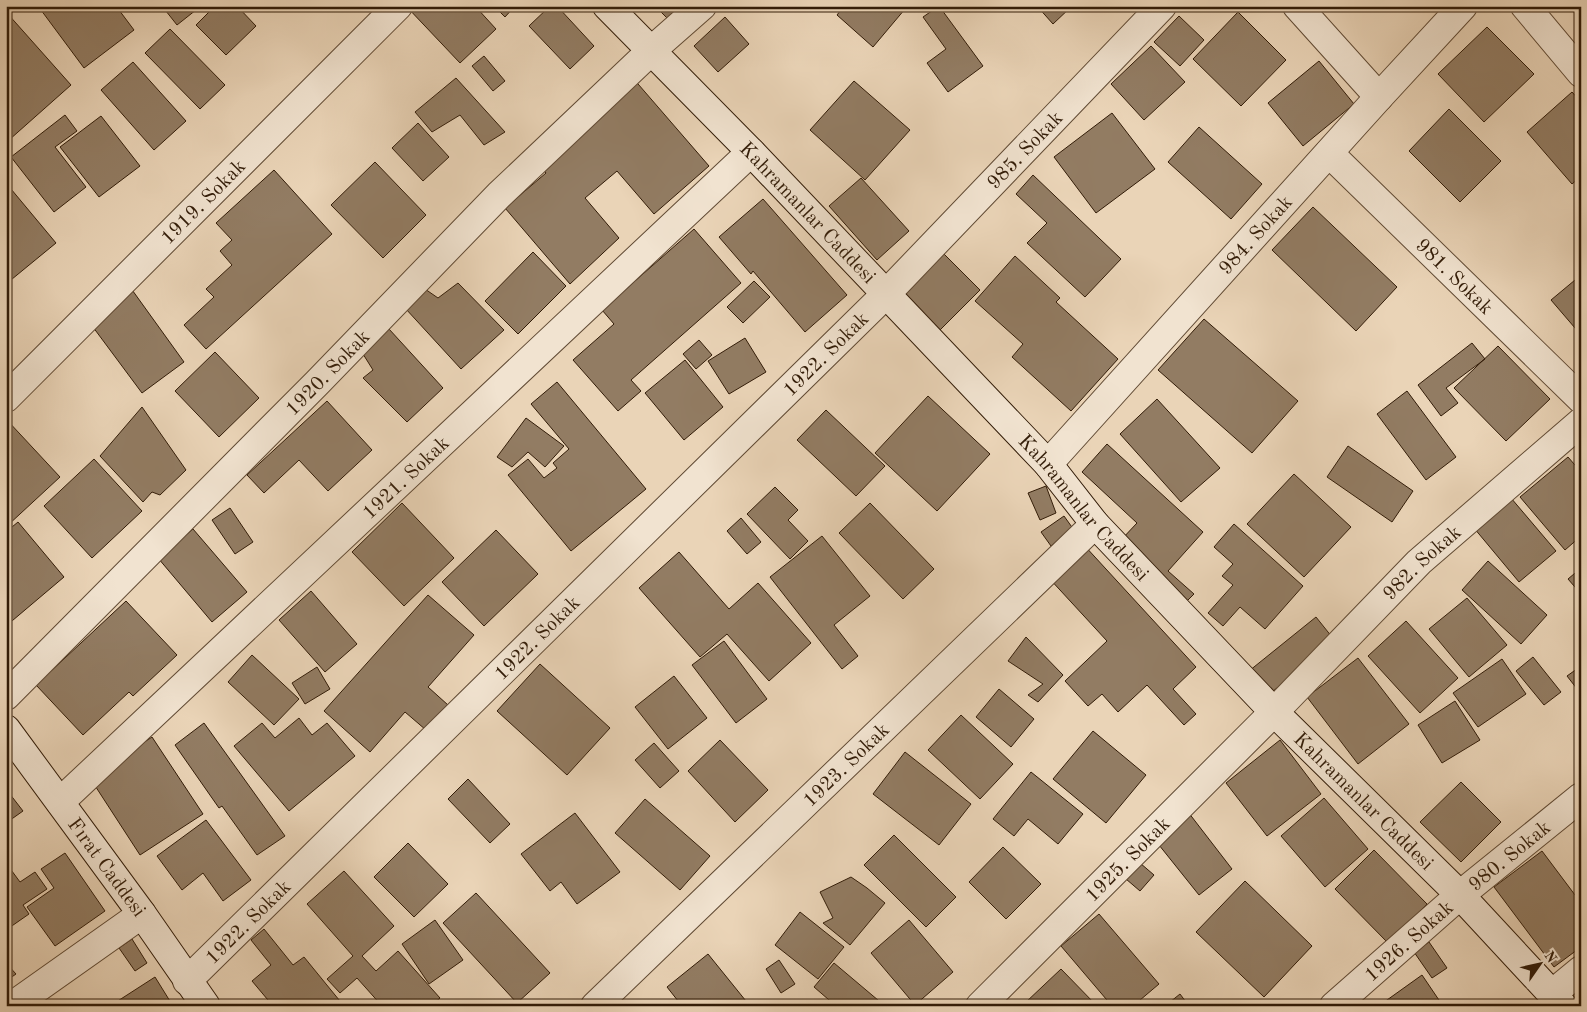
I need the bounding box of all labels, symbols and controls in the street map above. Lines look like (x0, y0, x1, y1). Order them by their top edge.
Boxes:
street label: 985. Sokak (984, 108, 1067, 194)
street label: Kahramanlar Caddesi (735, 139, 879, 288)
street label: 1919. Sokak (158, 157, 250, 249)
street label: 984. Sokak (1216, 192, 1297, 279)
street label: 981. Sokak (1411, 236, 1496, 319)
street label: 1922. Sokak (780, 309, 873, 401)
street label: 1920. Sokak (283, 327, 374, 420)
street label: Kahramanlar Caddesi (1014, 431, 1152, 586)
street label: 1921. Sokak (359, 433, 454, 524)
street label: 982. Sokak (1380, 523, 1466, 605)
street label: 1922. Sokak (491, 593, 584, 685)
street label: 1923. Sokak (800, 720, 894, 812)
street label: Kahramanlar Caddesi (1289, 729, 1436, 875)
street label: 1925. Sokak (1082, 814, 1175, 907)
street label: Fırat Caddesi (63, 815, 148, 921)
street label: 980. Sokak (1465, 818, 1555, 896)
street label: 1922. Sokak (203, 877, 296, 969)
street label: 1926. Sokak (1361, 898, 1458, 986)
north arrow (1514, 940, 1564, 990)
text: N (1541, 949, 1559, 966)

